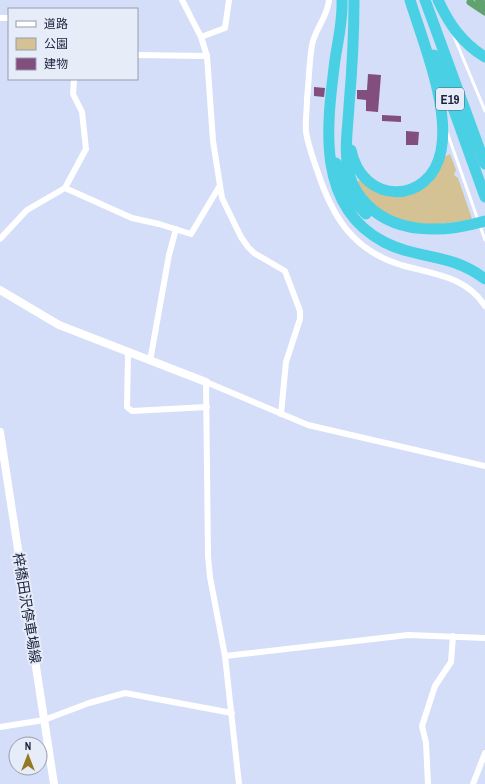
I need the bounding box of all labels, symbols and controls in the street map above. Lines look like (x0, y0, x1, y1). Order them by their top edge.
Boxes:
legend (8, 8, 138, 80)
text: 道路 (44, 16, 68, 32)
text: 公園 (44, 36, 68, 52)
text: 建物 (44, 56, 68, 72)
road number: E19 (436, 88, 464, 110)
street label: 梓橋田沢停車場線 (9, 551, 45, 665)
north arrow (8, 736, 48, 776)
text: N (25, 739, 31, 753)

